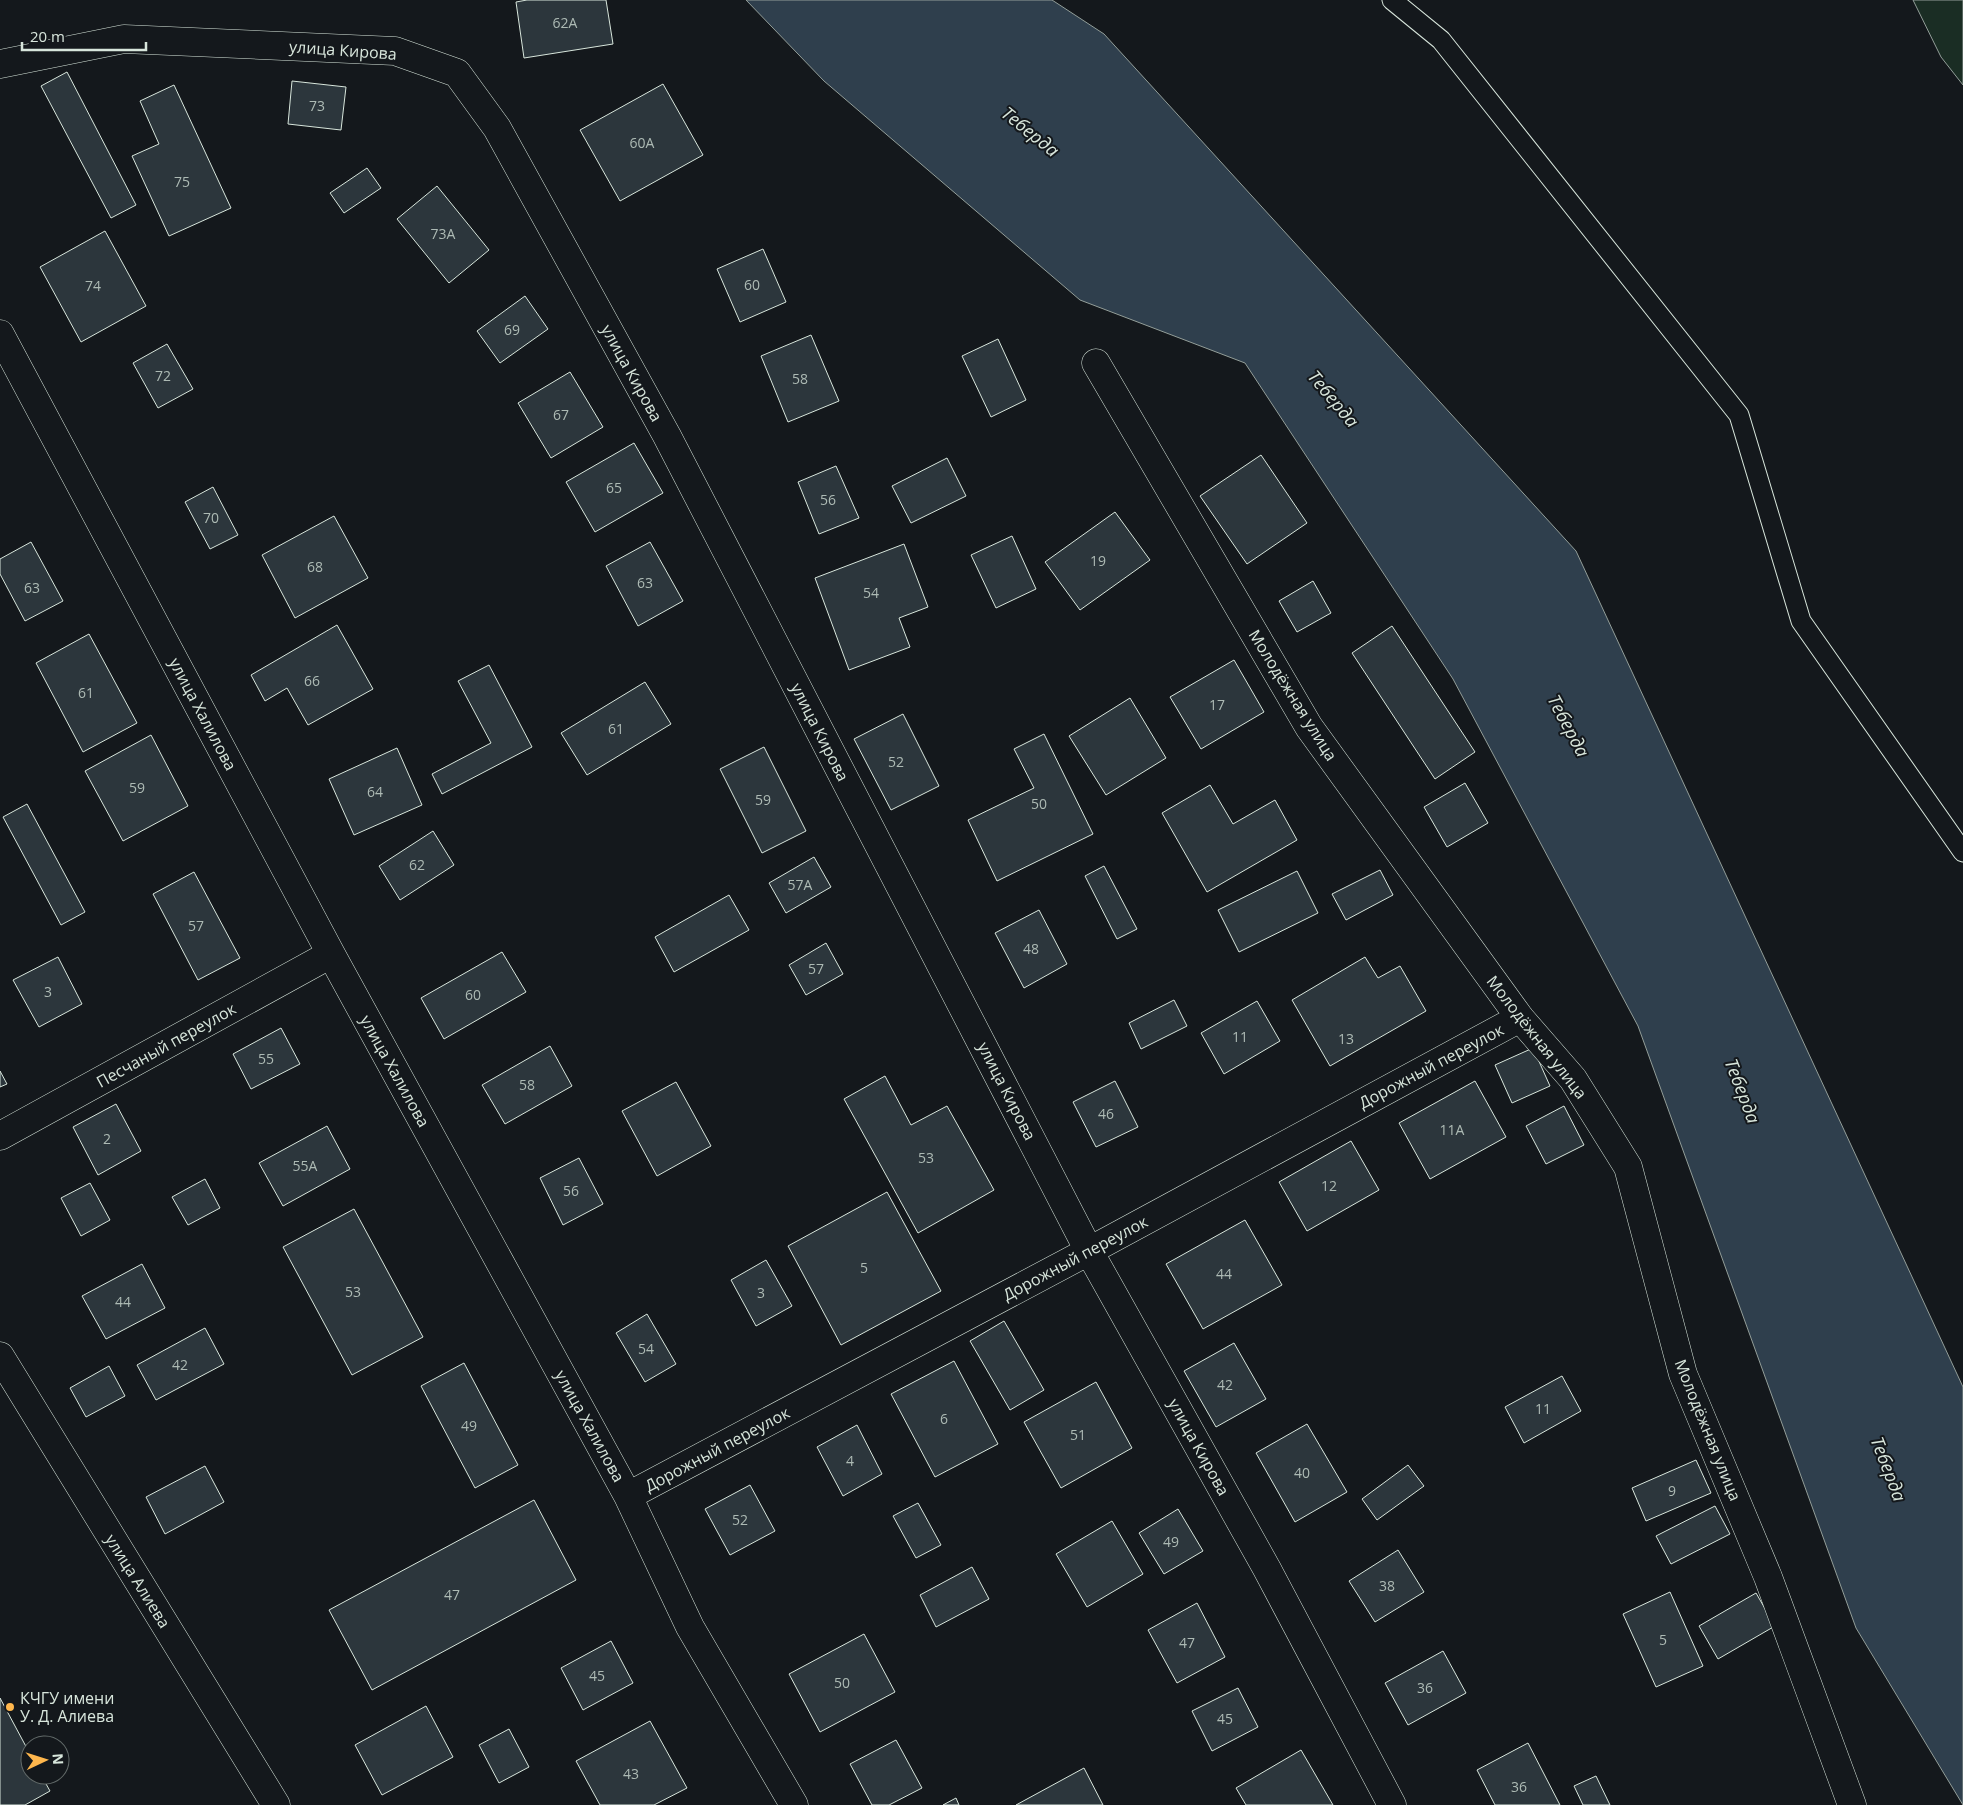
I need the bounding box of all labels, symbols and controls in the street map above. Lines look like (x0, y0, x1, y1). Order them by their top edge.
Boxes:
house number: 62А (553, 13, 578, 32)
scale bar (22, 20, 146, 52)
text: 20 m (30, 26, 65, 46)
street label: улица Кирова (288, 35, 398, 65)
house number: 73 (309, 96, 325, 115)
water label: Теберда (997, 101, 1064, 162)
house number: 60А (630, 133, 655, 152)
house number: 75 (174, 172, 190, 191)
house number: 73А (431, 224, 456, 243)
house number: 60 (744, 275, 760, 294)
house number: 74 (85, 276, 101, 295)
house number: 69 (504, 320, 520, 339)
street label: улица Кирова (596, 321, 668, 425)
water label: Теберда (1303, 365, 1365, 432)
house number: 72 (155, 366, 171, 385)
house number: 58 (792, 369, 808, 388)
house number: 67 (553, 405, 569, 424)
house number: 65 (606, 478, 622, 497)
house number: 56 (820, 490, 836, 509)
house number: 70 (203, 508, 219, 527)
house number: 19 (1090, 551, 1106, 570)
house number: 68 (307, 557, 323, 576)
house number: 63 (637, 573, 653, 592)
house number: 63 (24, 578, 40, 597)
house number: 54 (863, 583, 879, 602)
street label: Молодёжная улица (1244, 625, 1342, 765)
street label: улица Халилова (164, 654, 242, 774)
house number: 66 (304, 671, 320, 690)
street label: улица Кирова (786, 679, 854, 785)
house number: 61 (78, 683, 94, 702)
water label: Теберда (1542, 690, 1595, 761)
house number: 17 (1209, 695, 1225, 714)
house number: 61 (608, 719, 624, 738)
house number: 52 (888, 752, 904, 771)
house number: 59 (129, 778, 145, 797)
house number: 64 (367, 782, 383, 801)
house number: 59 (755, 790, 771, 809)
house number: 50 (1031, 794, 1047, 813)
house number: 62 (409, 855, 425, 874)
house number: 57А (788, 875, 813, 894)
house number: 57 (188, 916, 204, 935)
house number: 48 (1023, 939, 1039, 958)
house number: 57 (808, 959, 824, 978)
street label: Молодёжная улица (1482, 971, 1592, 1103)
house number: 3 (44, 982, 52, 1001)
house number: 60 (465, 985, 481, 1004)
street label: Песчаный переулок (92, 997, 240, 1093)
street label: улица Халилова (355, 1011, 435, 1131)
street label: Дорожный переулок (1355, 1018, 1508, 1114)
house number: 11 (1232, 1027, 1248, 1046)
house number: 13 (1338, 1029, 1354, 1048)
street label: улица Кирова (973, 1038, 1041, 1144)
house number: 55 (258, 1049, 274, 1068)
water label: Теберда (1720, 1055, 1766, 1126)
house number: 58 (519, 1075, 535, 1094)
house number: 46 (1098, 1104, 1114, 1123)
house number: 11А (1440, 1120, 1465, 1139)
house number: 2 (103, 1129, 111, 1148)
house number: 53 (918, 1148, 934, 1167)
house number: 55А (293, 1156, 318, 1175)
house number: 12 (1321, 1176, 1337, 1195)
house number: 56 (563, 1181, 579, 1200)
street label: Дорожный переулок (999, 1210, 1152, 1306)
house number: 5 (860, 1258, 868, 1277)
house number: 44 (1216, 1264, 1232, 1283)
house number: 53 (345, 1282, 361, 1301)
house number: 3 (757, 1283, 765, 1302)
house number: 44 (115, 1292, 131, 1311)
house number: 54 (638, 1339, 654, 1358)
house number: 42 (172, 1355, 188, 1374)
street label: Молодёжная улица (1670, 1356, 1746, 1504)
street label: улица Халилова (550, 1366, 630, 1486)
house number: 42 (1217, 1375, 1233, 1394)
street label: улица Кирова (1163, 1395, 1235, 1499)
house number: 11 (1535, 1399, 1551, 1418)
street label: Дорожный переулок (641, 1401, 794, 1497)
house number: 6 (940, 1409, 948, 1428)
house number: 49 (461, 1416, 477, 1435)
house number: 51 (1070, 1425, 1086, 1444)
water label: Теберда (1866, 1433, 1912, 1504)
house number: 4 (846, 1451, 854, 1470)
house number: 40 (1294, 1463, 1310, 1482)
house number: 9 (1668, 1481, 1676, 1500)
house number: 52 (732, 1510, 748, 1529)
street label: улица Алиева (100, 1530, 176, 1632)
house number: 49 (1163, 1532, 1179, 1551)
house number: 38 (1379, 1576, 1395, 1595)
house number: 47 (444, 1585, 460, 1604)
house number: 5 (1659, 1630, 1667, 1649)
house number: 47 (1179, 1633, 1195, 1652)
house number: 45 (589, 1666, 605, 1685)
house number: 50 (834, 1673, 850, 1692)
house number: 36 (1417, 1678, 1433, 1697)
place label: КЧГУ имени У. Д. Алиева (20, 1687, 114, 1727)
marker: КЧГУ имени У. Д. Алиева (4, 1701, 16, 1713)
house number: 45 (1217, 1709, 1233, 1728)
north arrow (20, 1735, 70, 1785)
text: N (49, 1753, 68, 1765)
house number: 43 (623, 1764, 639, 1783)
house number: 36 (1511, 1777, 1527, 1796)

